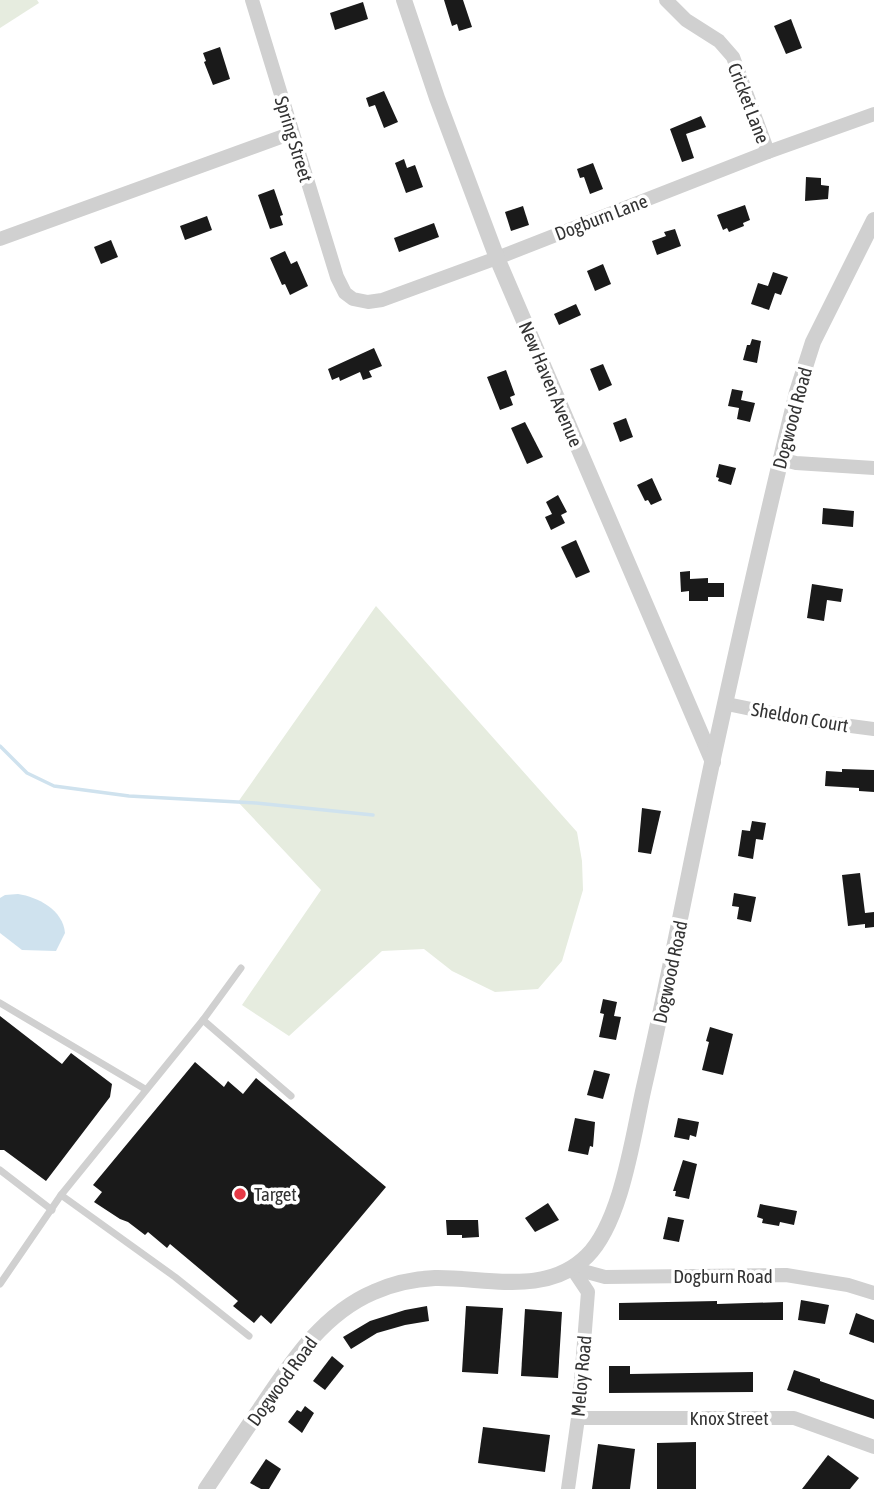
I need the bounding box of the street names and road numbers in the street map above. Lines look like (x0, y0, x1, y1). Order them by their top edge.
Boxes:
street label: Cricket Lane (724, 60, 774, 146)
street label: Spring Street (271, 93, 317, 185)
street label: Dogburn Lane (552, 189, 650, 245)
street label: New Haven Avenue (515, 318, 587, 450)
street label: Dogwood Road (768, 365, 816, 471)
street label: Sheldon Court (750, 698, 850, 736)
street label: Dogwood Road (648, 919, 692, 1025)
street label: Dogburn Road (673, 1265, 773, 1287)
street label: Dogwood Road (242, 1332, 322, 1430)
street label: Meloy Road (566, 1334, 596, 1418)
street label: Knox Street (689, 1407, 769, 1429)

